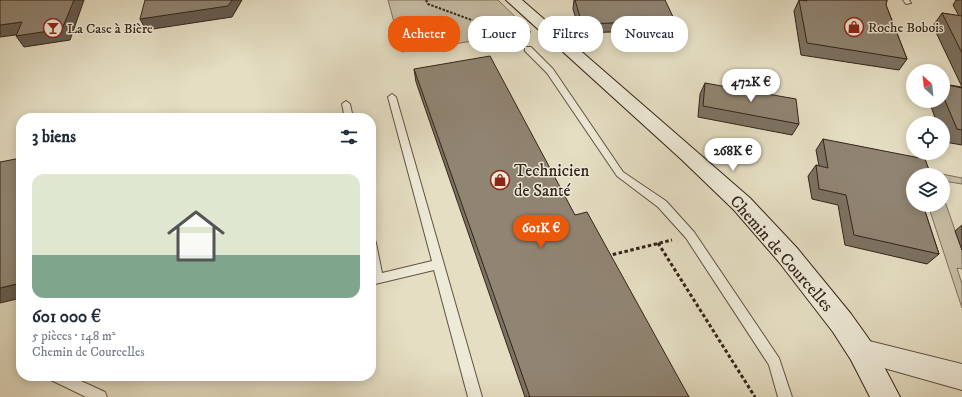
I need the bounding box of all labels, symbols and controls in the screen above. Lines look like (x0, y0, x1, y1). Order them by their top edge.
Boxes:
chip: Acheter (388, 16, 460, 52)
chip: Louer (468, 16, 530, 52)
chip: Filtres (538, 16, 603, 52)
chip: Nouveau (611, 16, 688, 52)
shop icon: Roche Bobois (843, 16, 865, 38)
bar icon: La Case à Bière (42, 17, 64, 39)
place label: Roche Bobois (868, 19, 944, 37)
place label: La Case à Bière (67, 20, 153, 38)
north arrow (906, 64, 950, 108)
map controls (906, 64, 950, 212)
pin: 472K € (718, 69, 784, 103)
text: 472K € (731, 74, 771, 90)
button: locate (906, 116, 950, 160)
text: 3 biens (32, 126, 76, 148)
icon: filters (338, 126, 360, 148)
pin: 268K € (700, 138, 766, 172)
text: 268K € (713, 143, 753, 159)
place label: Technicien de Santé (514, 160, 589, 202)
button: layers (906, 168, 950, 212)
shop icon: Technicien de Santé (489, 169, 511, 191)
street label: Chemin de Courcelles (725, 191, 838, 317)
icon: home (160, 200, 232, 272)
pin: 601K € (508, 215, 574, 249)
text: 601K € (522, 220, 560, 236)
text: 601 000 € (32, 306, 101, 328)
text: 5 pièces · 148 m² (32, 328, 116, 344)
text: Chemin de Courcelles (32, 344, 145, 360)

